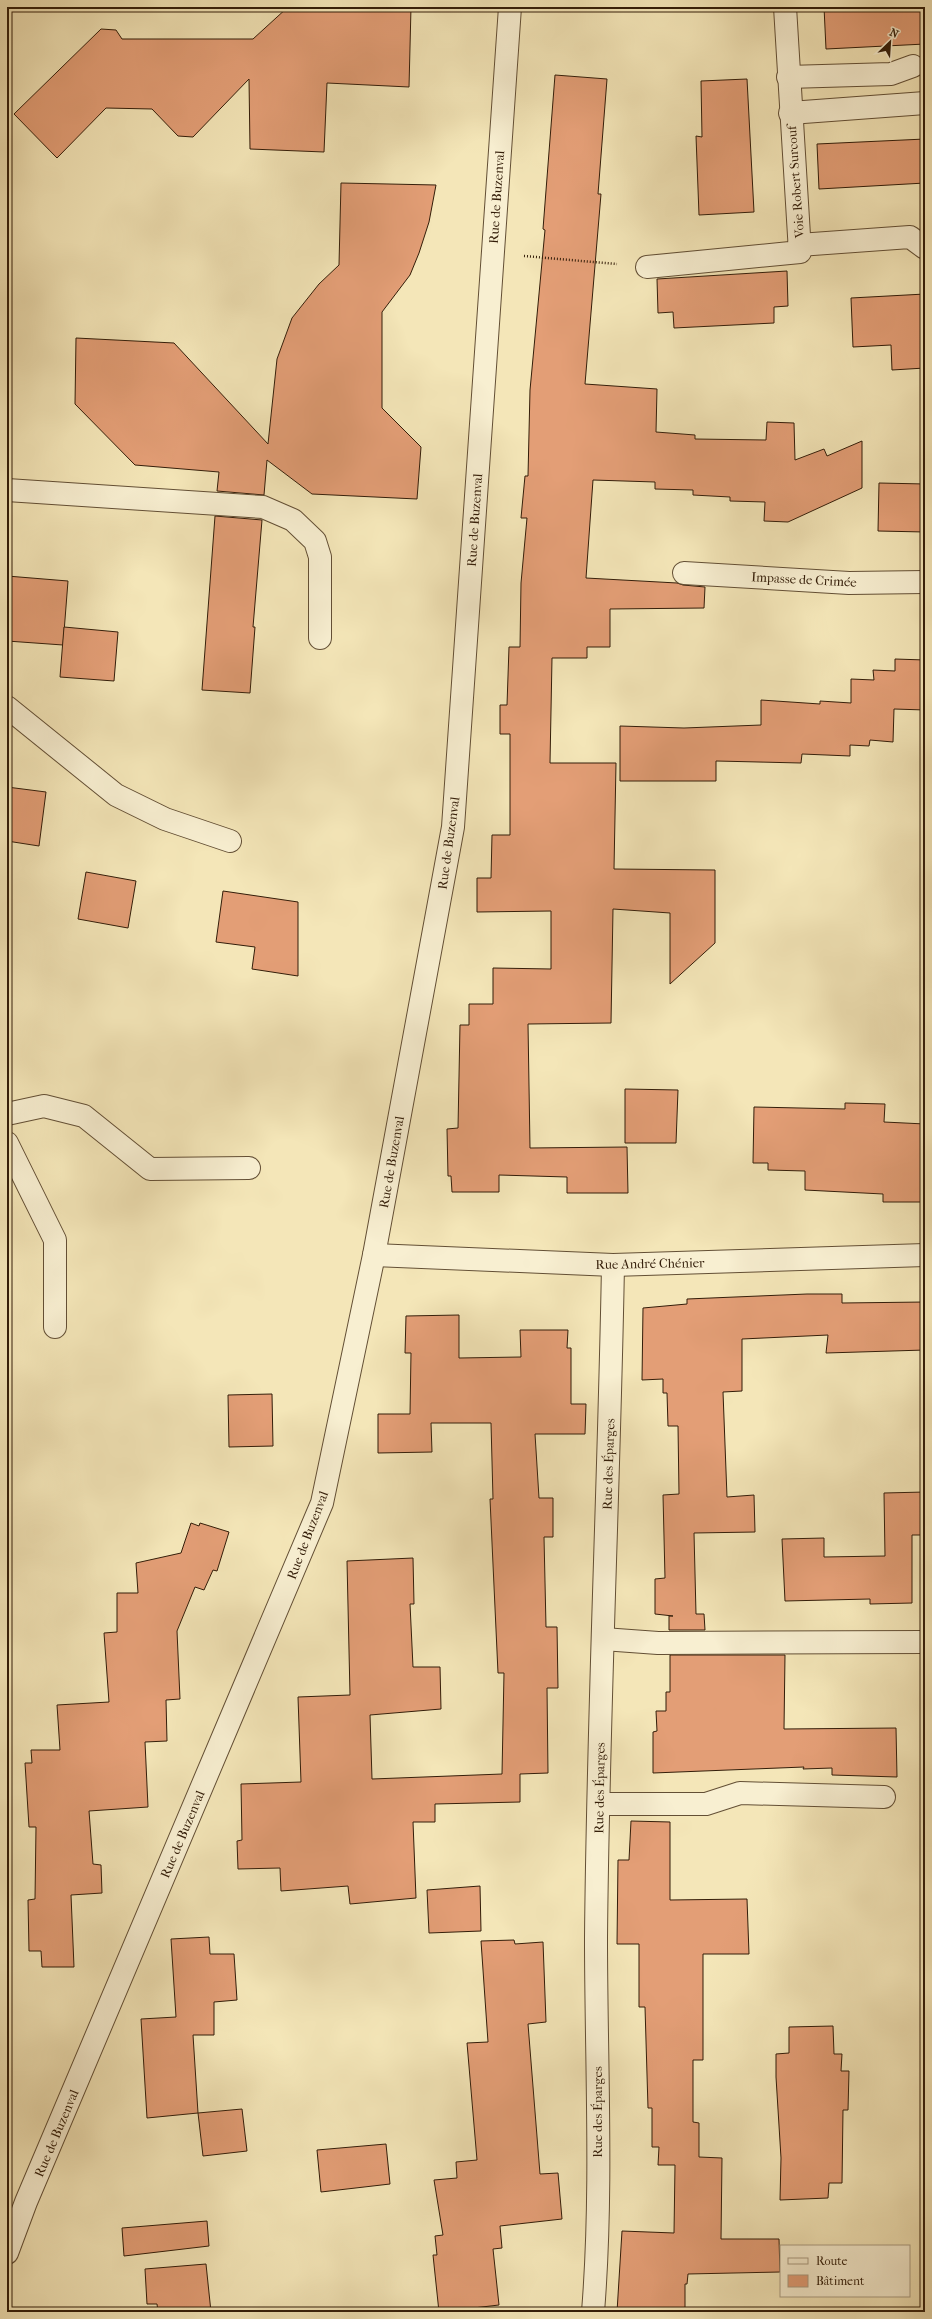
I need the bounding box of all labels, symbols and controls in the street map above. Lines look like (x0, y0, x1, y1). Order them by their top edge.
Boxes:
north arrow (870, 22, 910, 62)
text: N (887, 26, 901, 41)
street label: Voie Robert Surcouf (784, 123, 807, 240)
street label: Rue de Buzenval (486, 150, 507, 244)
street label: Rue de Buzenval (464, 473, 485, 567)
street label: Impasse de Crimée (751, 569, 858, 590)
street label: Rue de Buzenval (435, 795, 462, 890)
street label: Rue de Buzenval (376, 1114, 407, 1209)
street label: Rue André Chénier (595, 1255, 705, 1272)
street label: Rue des Éparges (599, 1418, 618, 1510)
street label: Rue de Buzenval (284, 1489, 331, 1581)
street label: Rue des Éparges (591, 1742, 608, 1834)
street label: Rue de Buzenval (157, 1788, 208, 1880)
street label: Rue des Éparges (590, 2066, 605, 2158)
street label: Rue de Buzenval (31, 2087, 82, 2179)
legend (780, 2245, 910, 2297)
text: Route (816, 2254, 848, 2268)
text: Bâtiment (816, 2274, 865, 2288)

